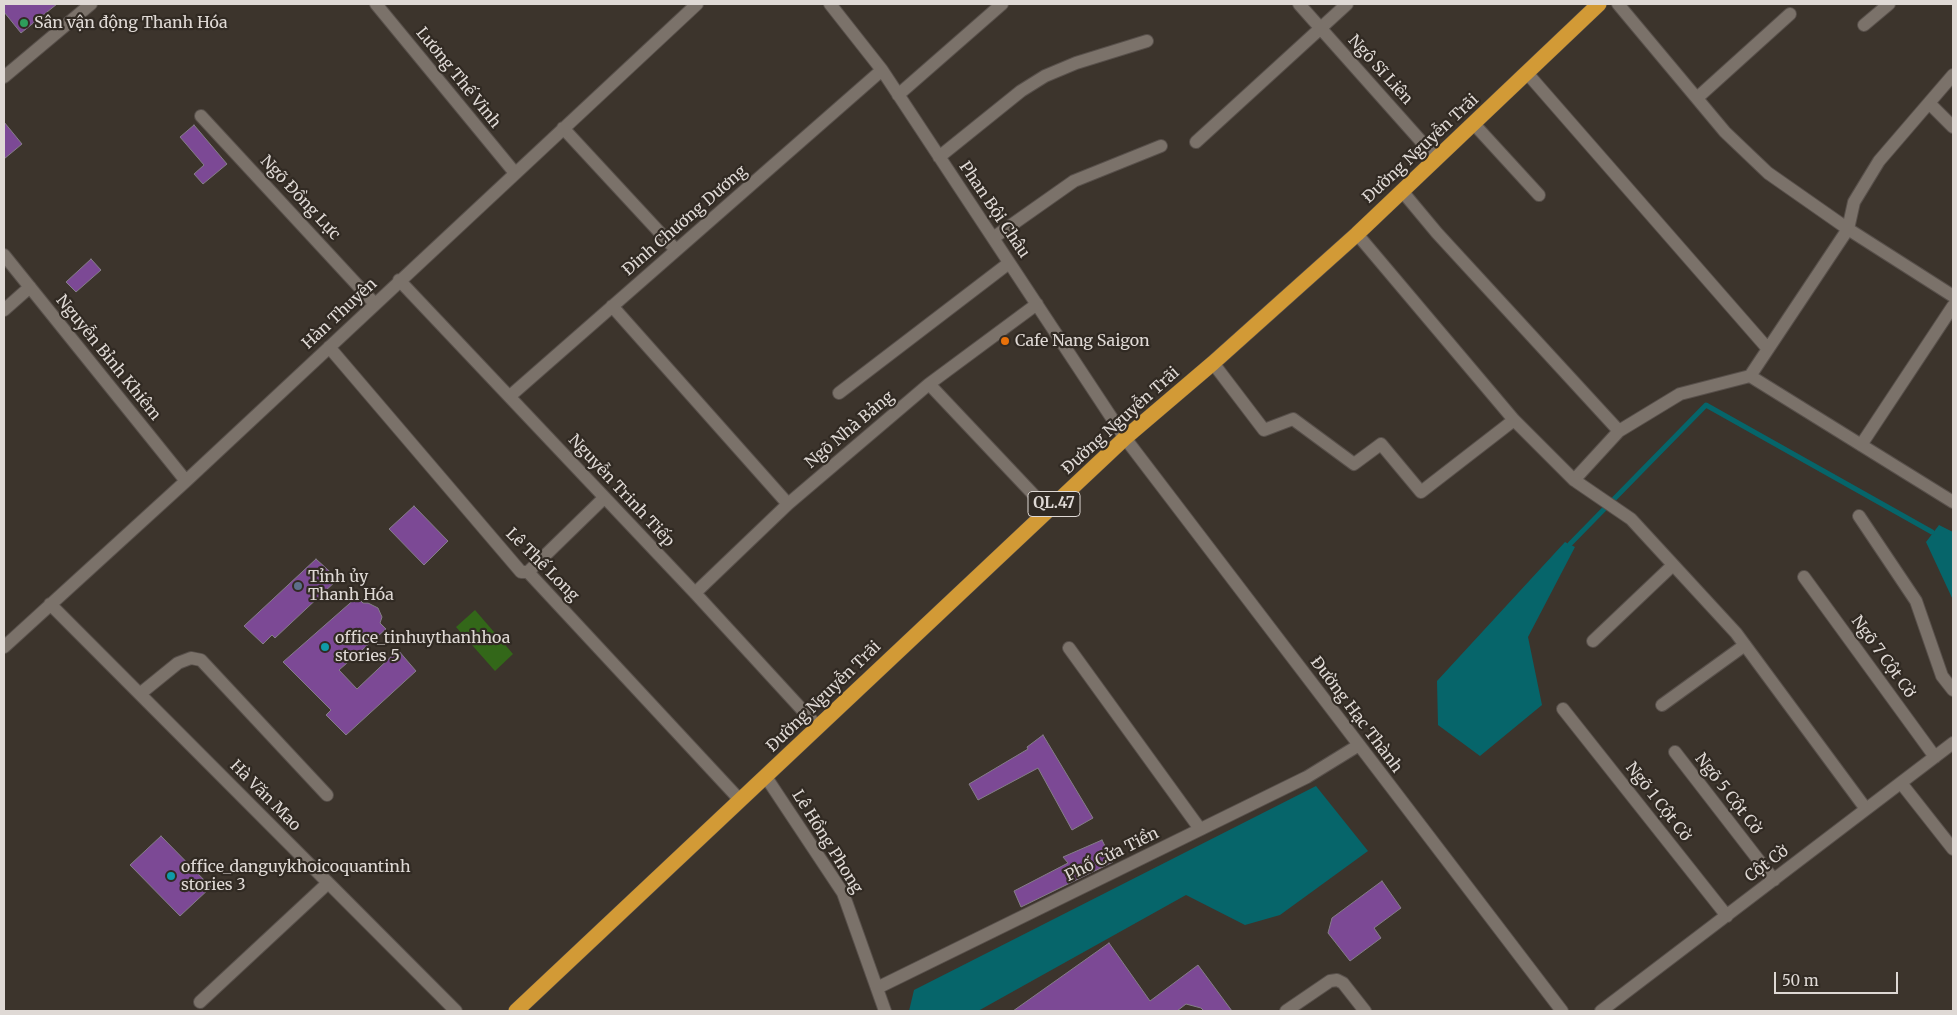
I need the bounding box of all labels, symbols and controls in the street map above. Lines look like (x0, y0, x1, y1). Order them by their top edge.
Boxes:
place label: Sân vận động Thanh Hóa (34, 13, 228, 33)
marker: Sân vận động Thanh Hóa (18, 17, 30, 29)
street label: Lương Thế Vinh (412, 24, 504, 132)
street label: Ngô Sĩ Liên (1344, 31, 1416, 109)
street label: Đường Nguyễn Trãi (1359, 90, 1483, 208)
street label: Ngõ Đồng Lực (256, 152, 344, 244)
street label: Phan Bội Châu (955, 158, 1033, 262)
street label: Đinh Chương Dương (619, 162, 751, 280)
street label: Hàn Thuyên (299, 275, 381, 353)
street label: Nguyễn Bỉnh Khiêm (52, 291, 164, 425)
place label: Cafe Nang Saigon (1015, 331, 1150, 351)
marker: Cafe Nang Saigon (999, 335, 1011, 347)
street label: Đường Nguyễn Trãi (1058, 363, 1184, 479)
street label: Ngõ Nhà Bảng (802, 387, 898, 473)
street label: Nguyễn Trinh Tiếp (564, 431, 678, 551)
road number: QL.47 (1028, 492, 1080, 516)
street label: Lê Thế Long (501, 524, 583, 606)
place label: Tỉnh ủy Thanh Hóa (308, 567, 394, 605)
marker: Tỉnh ủy Thanh Hóa (292, 580, 304, 592)
street label: Ngõ 7 Cột Cờ (1847, 612, 1919, 702)
place label: office_tinhuythanhhoa stories 5 (335, 628, 510, 666)
street label: Đường Nguyễn Trãi (763, 638, 885, 756)
marker: office_tinhuythanhhoa stories 5 (319, 641, 331, 653)
street label: Đường Hạc Thành (1306, 653, 1406, 777)
street label: Ngõ 5 Cột Cờ (1691, 750, 1765, 838)
street label: Hà Văn Mao (226, 757, 304, 835)
street label: Ngõ 1 Cột Cờ (1621, 759, 1695, 845)
street label: Lê Hồng Phong (788, 787, 866, 897)
street label: Phố Cửa Tiền (1062, 824, 1162, 886)
street label: Cột Cờ (1742, 842, 1792, 886)
place label: office_danguykhoicoquantinh stories 3 (181, 857, 410, 895)
marker: office_danguykhoicoquantinh stories 3 (165, 870, 177, 882)
scale bar (1777, 962, 1901, 994)
text: 50 m (1782, 971, 1819, 990)

